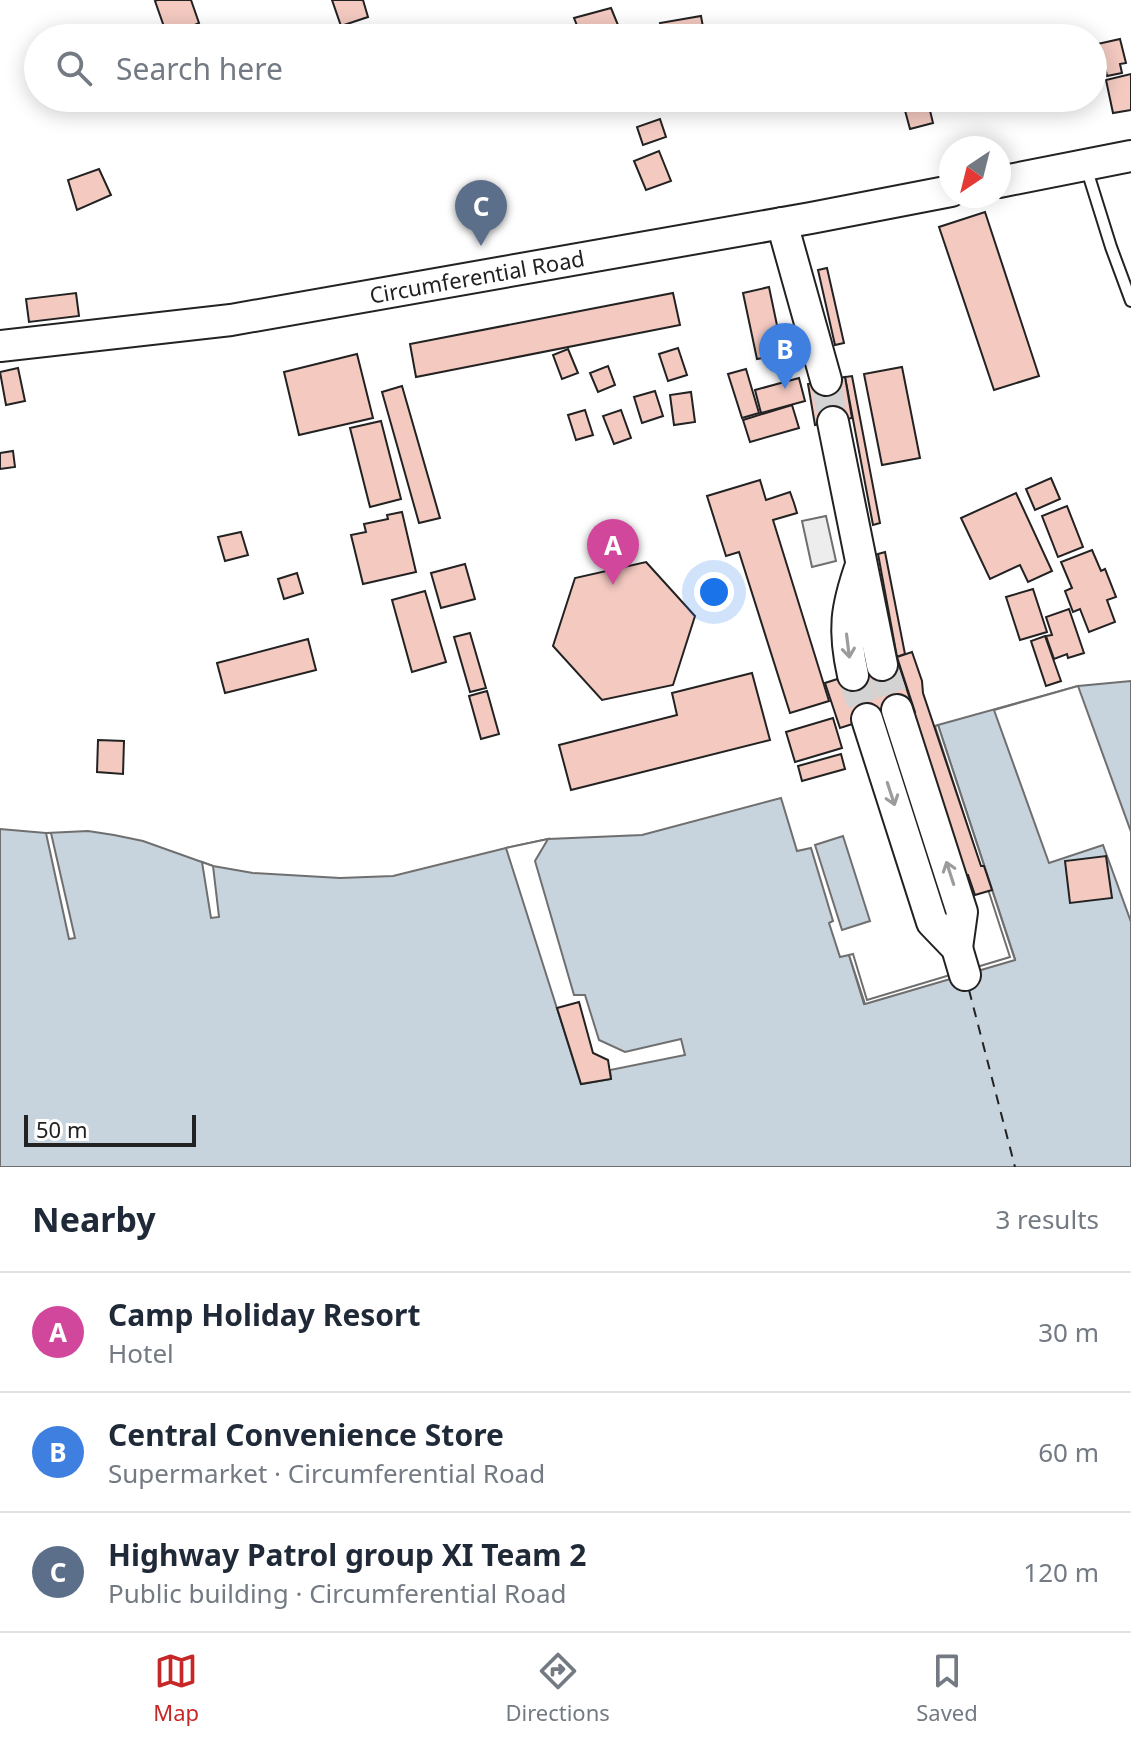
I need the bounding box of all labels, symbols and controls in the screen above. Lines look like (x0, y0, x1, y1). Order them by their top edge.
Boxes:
search box (24, 24, 1107, 112)
icon: search (52, 46, 96, 90)
text: Search here (116, 48, 283, 89)
north arrow (939, 136, 1011, 208)
pin: C (455, 180, 507, 246)
street label: Circumferential Road (367, 242, 587, 310)
pin: B (759, 323, 811, 389)
pin: A (587, 519, 639, 585)
your location (694, 572, 734, 612)
one-way arrow (840, 632, 855, 659)
one-way arrow (884, 780, 899, 806)
one-way arrow (941, 860, 956, 885)
scale bar (24, 1111, 196, 1147)
text: 50 m (36, 1114, 87, 1144)
text: Nearby (32, 1196, 156, 1242)
text: 3 results (995, 1201, 1099, 1237)
text: Camp Holiday Resort (108, 1294, 421, 1335)
text: A (49, 1314, 67, 1350)
text: 30 m (1038, 1314, 1099, 1350)
text: Hotel (108, 1335, 174, 1371)
text: Central Convenience Store (108, 1414, 504, 1455)
text: B (49, 1434, 67, 1470)
text: 60 m (1038, 1434, 1099, 1470)
text: Supermarket · Circumferential Road (108, 1455, 545, 1491)
text: Highway Patrol group XI Team 2 (108, 1534, 587, 1575)
text: C (50, 1554, 66, 1590)
text: 120 m (1023, 1554, 1099, 1590)
text: Public building · Circumferential Road (108, 1575, 567, 1611)
tab: Map (153, 1649, 199, 1727)
tab: Directions (505, 1649, 610, 1727)
tab: Saved (916, 1649, 978, 1727)

